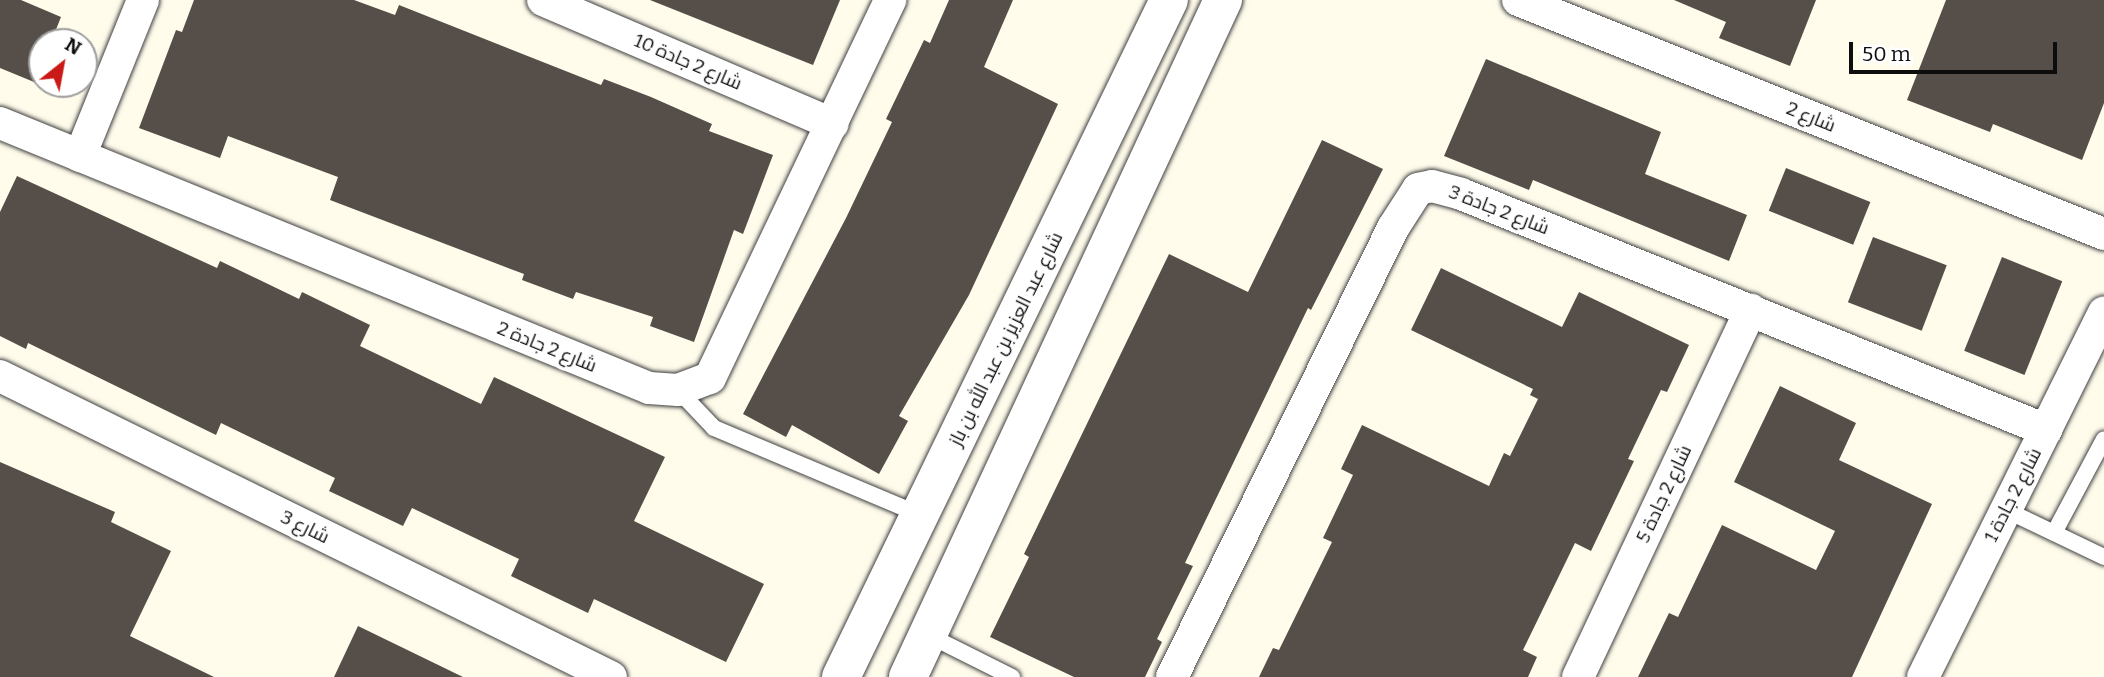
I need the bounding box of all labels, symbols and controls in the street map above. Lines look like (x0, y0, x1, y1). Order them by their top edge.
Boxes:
north arrow (28, 28, 98, 98)
scale bar (1852, 28, 2060, 72)
street label: شارع 2 جادة 10 (631, 29, 745, 95)
text: N (61, 33, 85, 60)
text: 50 m (1862, 41, 1911, 67)
street label: شارع 2 (1783, 97, 1839, 137)
street label: شارع 2 جادة 3 (1446, 180, 1552, 240)
street label: شارع عبد العزيز بن عبد الله بن باز (944, 228, 1068, 450)
street label: شارع 2 جادة 2 (494, 317, 600, 377)
street label: شارع 2 جادة 5 (1631, 442, 1697, 546)
street label: شارع 2 جادة 1 (1980, 444, 2046, 546)
street label: شارع 3 (277, 505, 333, 549)

